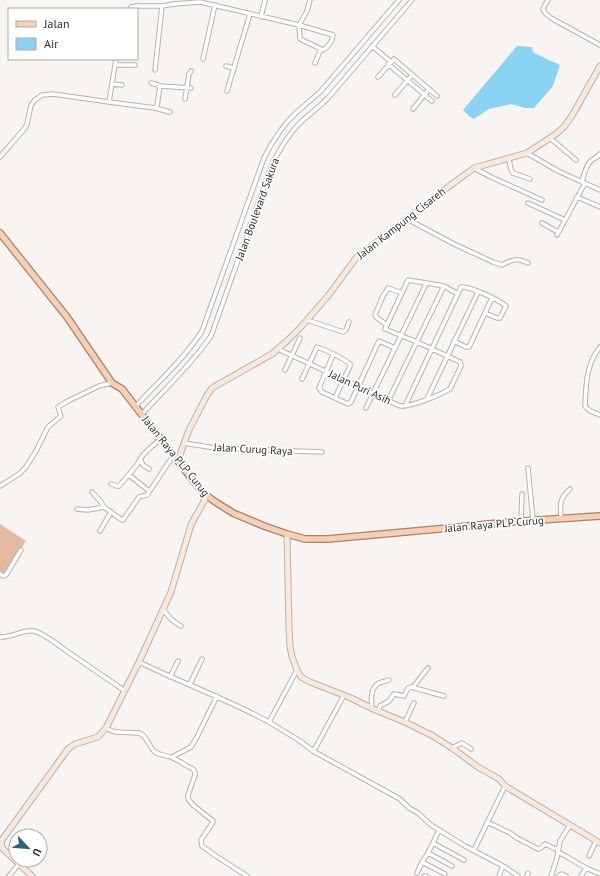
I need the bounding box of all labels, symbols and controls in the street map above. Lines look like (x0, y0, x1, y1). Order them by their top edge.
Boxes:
legend (8, 8, 138, 60)
text: Jalan (43, 16, 69, 31)
text: Air (44, 36, 58, 51)
street label: Jalan Boulevard Sakura (232, 156, 282, 263)
street label: Jalan Kampung Cisareh (353, 184, 448, 263)
street label: Jalan Puri Asih (326, 366, 393, 408)
street label: Jalan Raya PLP Curug (139, 412, 213, 499)
street label: Jalan Curug Raya (212, 440, 293, 458)
street label: Jalan Raya PLP Curug (443, 513, 544, 535)
north arrow (8, 828, 48, 868)
text: U (29, 846, 45, 859)

